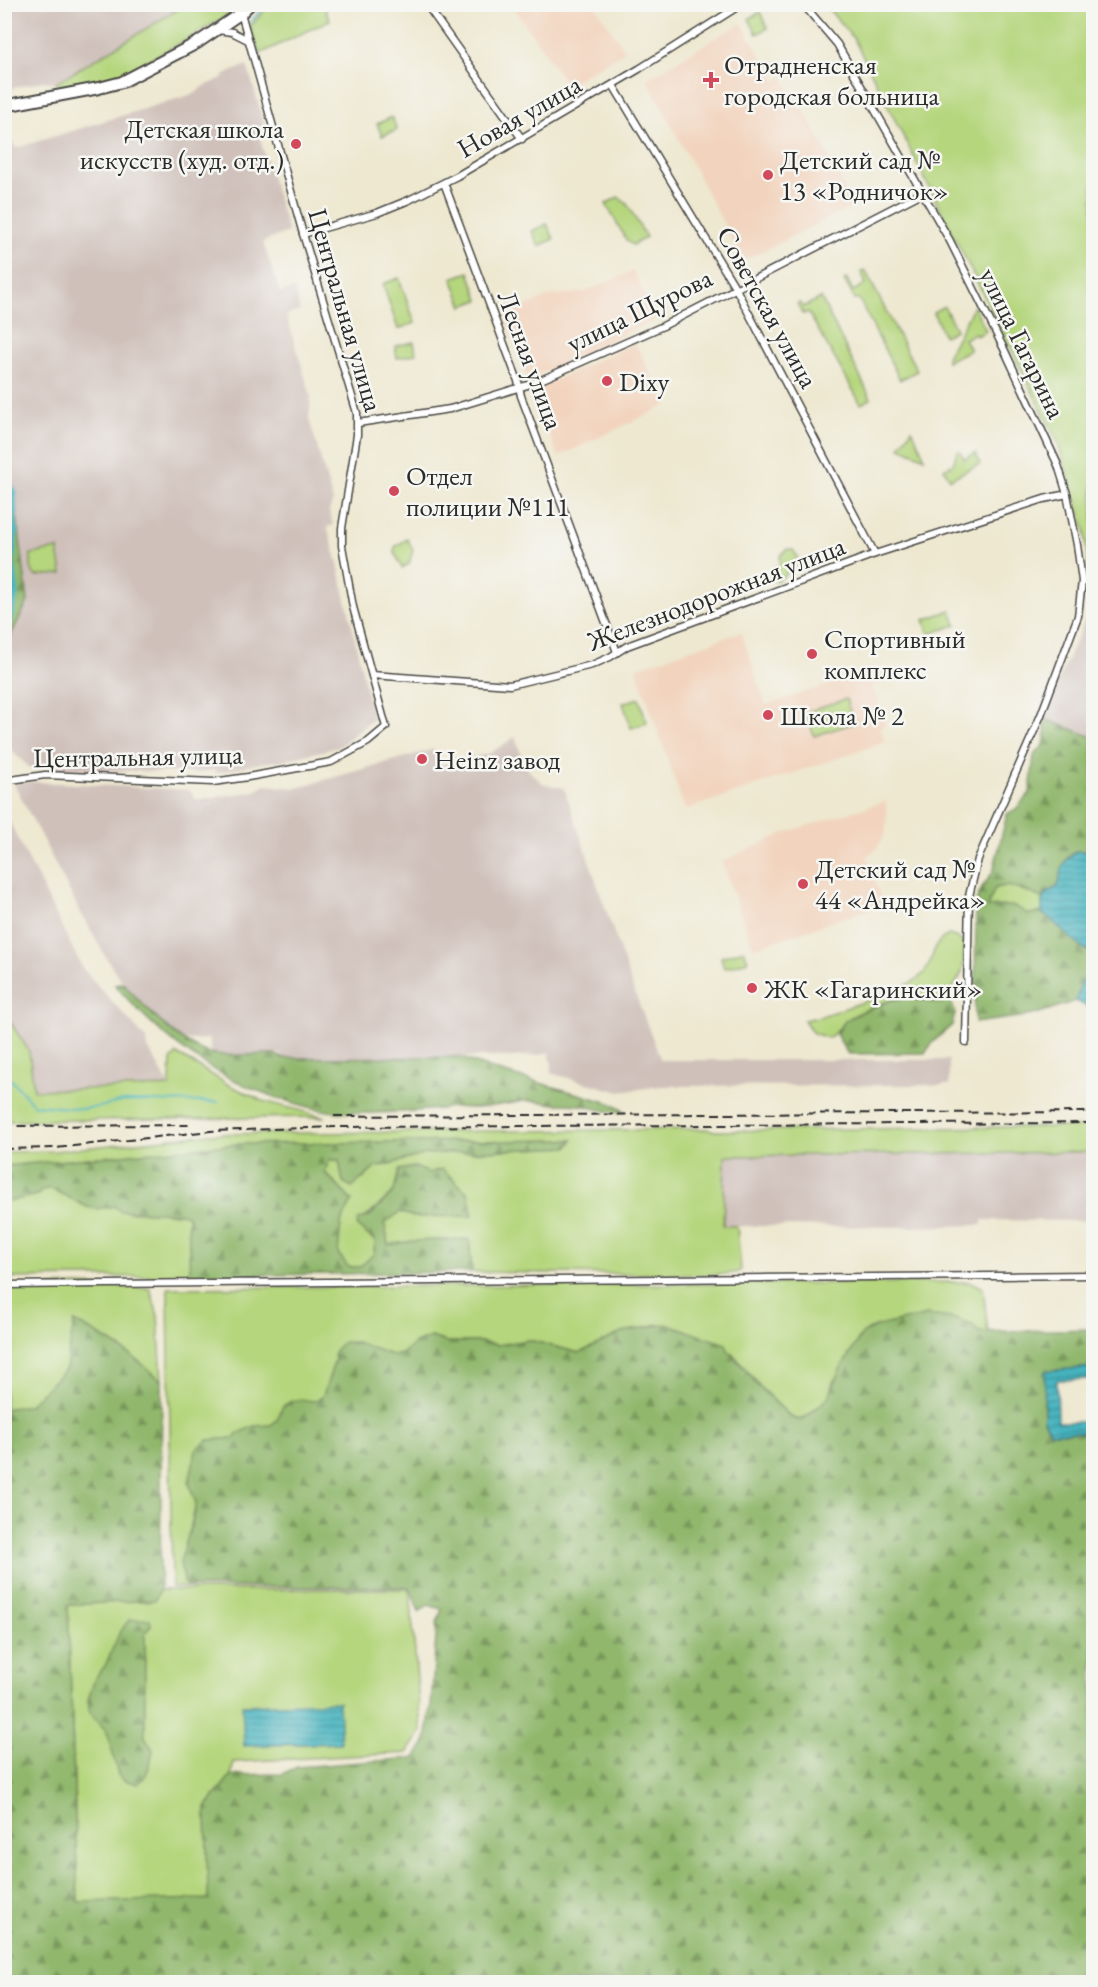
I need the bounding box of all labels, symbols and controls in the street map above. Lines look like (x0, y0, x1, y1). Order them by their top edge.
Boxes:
place label: Отрадненская городская больница (724, 47, 939, 113)
street label: Новая улица (451, 66, 588, 166)
marker: Отрадненская городская больница (702, 71, 720, 89)
place label: Детская школа искусств (худ. отд.) (80, 111, 284, 177)
marker: Детская школа искусств (худ. отд.) (289, 137, 303, 151)
place label: Детский сад № 13 «Родничок» (780, 142, 949, 208)
marker: Детский сад № 13 «Родничок» (761, 168, 775, 182)
street label: Центральная улица (300, 204, 392, 416)
street label: Советская улица (709, 220, 827, 394)
street label: улица Щурова (560, 260, 718, 360)
street label: улица Гагарина (971, 262, 1075, 424)
street label: Лесная улица (490, 286, 572, 435)
place label: Dixy (619, 364, 670, 399)
marker: Dixy (600, 374, 614, 388)
place label: Отдел полиции №111 (406, 458, 570, 524)
marker: Отдел полиции №111 (387, 484, 401, 498)
street label: Железнодорожная улица (581, 528, 850, 659)
place label: Спортивный комплекс (824, 621, 966, 687)
marker: Спортивный комплекс (805, 647, 819, 661)
place label: Школа № 2 (780, 698, 904, 733)
marker: Школа № 2 (761, 708, 775, 722)
street label: Центральная улица (33, 737, 243, 775)
place label: Heinz завод (434, 742, 560, 777)
marker: Heinz завод (415, 752, 429, 766)
place label: Детский сад № 44 «Андрейка» (815, 851, 986, 917)
marker: Детский сад № 44 «Андрейка» (796, 877, 810, 891)
place label: ЖК «Гагаринский» (763, 971, 982, 1006)
marker: ЖК «Гагаринский» (745, 981, 759, 995)

